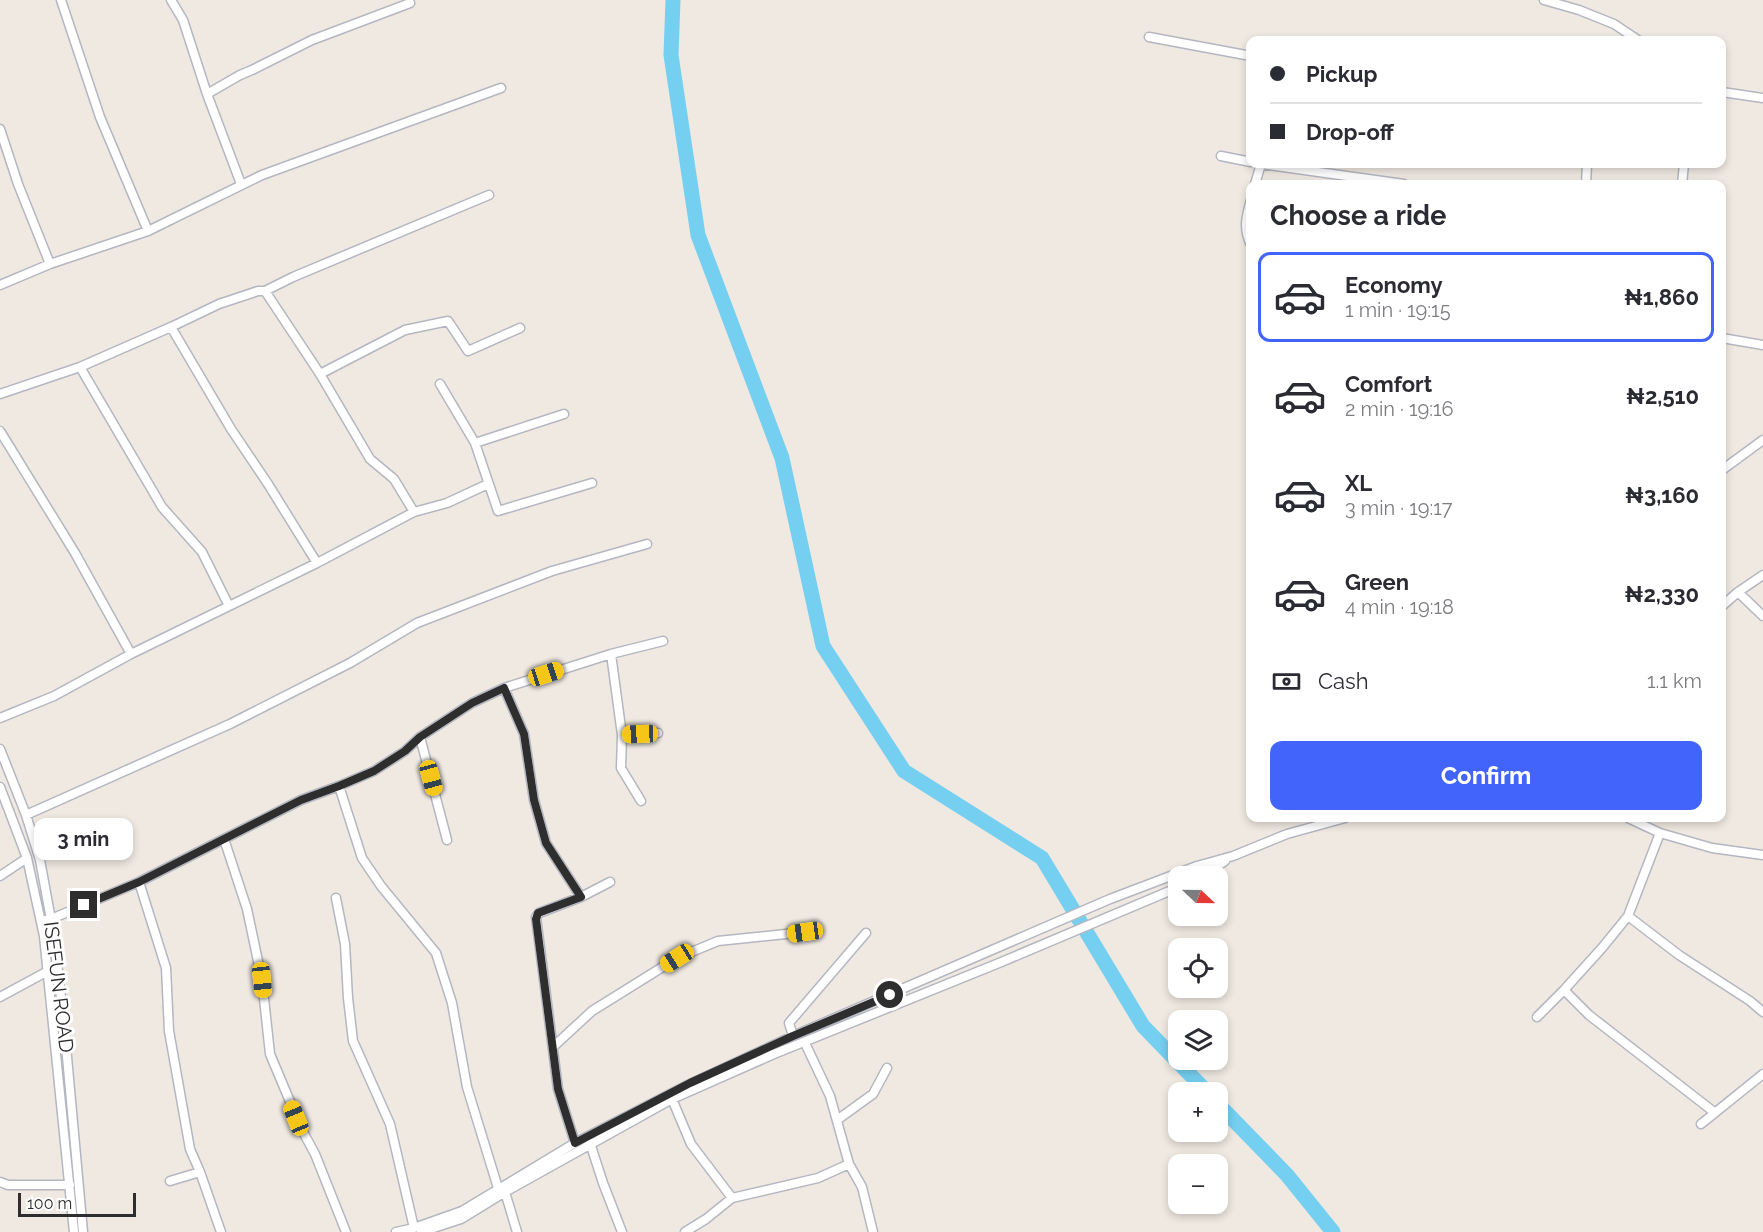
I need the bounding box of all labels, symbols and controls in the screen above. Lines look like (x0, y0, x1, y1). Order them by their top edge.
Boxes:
text: Pickup (1306, 61, 1378, 87)
text: Drop-off (1306, 119, 1394, 145)
text: Choose a ride (1270, 200, 1446, 231)
icon: car (1273, 270, 1327, 324)
text: Economy (1345, 272, 1443, 298)
text: ₦1,860 (1624, 284, 1699, 310)
text: 1 min · 19:15 (1345, 298, 1451, 322)
icon: car (1273, 369, 1327, 423)
text: Comfort (1345, 371, 1432, 397)
text: ₦2,510 (1626, 383, 1699, 409)
text: 2 min · 19:16 (1345, 397, 1454, 421)
icon: car (1273, 468, 1327, 522)
text: XL (1345, 470, 1372, 496)
text: ₦3,160 (1625, 482, 1699, 508)
text: 3 min · 19:17 (1345, 496, 1452, 520)
icon: car (1273, 567, 1327, 621)
text: Green (1345, 569, 1409, 595)
text: ₦2,330 (1624, 581, 1699, 607)
text: 4 min · 19:18 (1345, 595, 1454, 619)
car (526, 660, 566, 688)
icon: cash (1270, 665, 1303, 698)
text: Cash (1318, 668, 1369, 694)
text: 1.1 km (1647, 669, 1702, 693)
car (622, 724, 658, 744)
button: Confirm (1270, 741, 1702, 810)
car (418, 758, 444, 798)
callout: 3 min (34, 818, 134, 860)
text: 3 min (58, 827, 109, 851)
north arrow (1168, 866, 1228, 926)
map controls (1168, 866, 1228, 1214)
route end (70, 891, 97, 918)
street label: ISEFUN ROAD (39, 920, 79, 1054)
car (786, 921, 824, 943)
button: locate (1168, 938, 1228, 998)
car (657, 941, 697, 975)
car (251, 961, 273, 999)
route start (876, 981, 903, 1008)
button: layers (1168, 1010, 1228, 1070)
button: + (1168, 1082, 1228, 1142)
car (281, 1098, 311, 1138)
button: − (1168, 1154, 1228, 1214)
scale bar (18, 1190, 136, 1218)
text: 100 m (27, 1194, 72, 1213)

